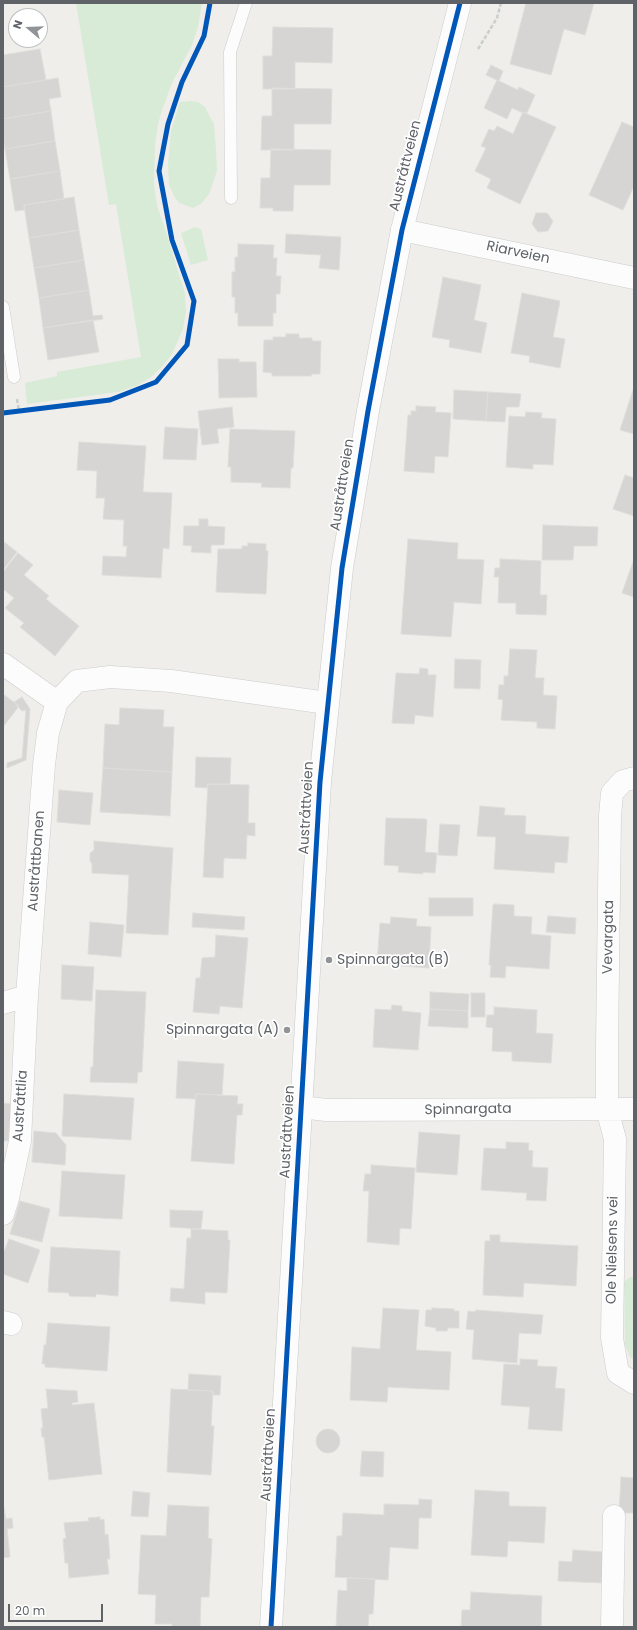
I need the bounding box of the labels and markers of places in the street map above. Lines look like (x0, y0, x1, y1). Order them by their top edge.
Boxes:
place label: Spinnargata (B) (337, 952, 449, 968)
marker: Spinnargata (B) (324, 955, 334, 965)
place label: Spinnargata (A) (166, 1022, 279, 1038)
marker: Spinnargata (A) (282, 1025, 292, 1035)

